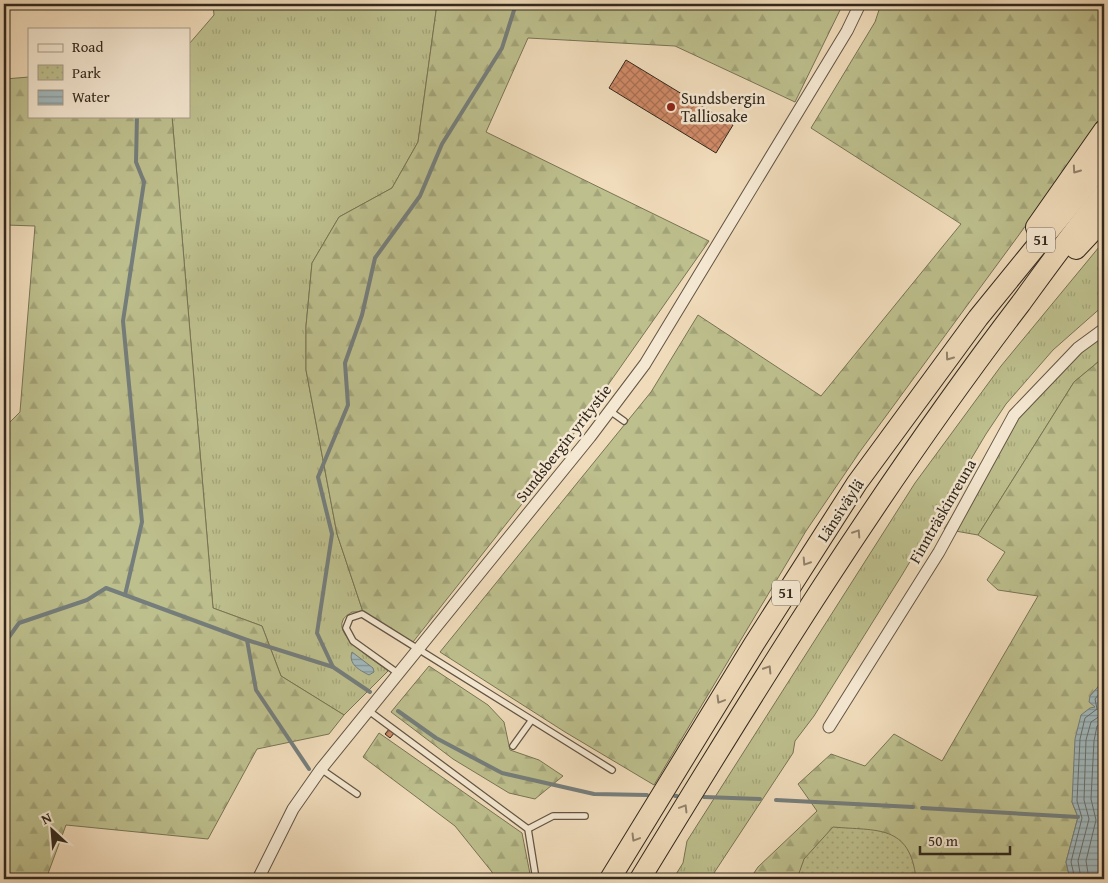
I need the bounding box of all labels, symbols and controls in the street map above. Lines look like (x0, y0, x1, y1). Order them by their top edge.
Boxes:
legend (28, 28, 190, 118)
text: Road (72, 36, 103, 57)
text: Park (72, 62, 101, 83)
text: Water (72, 86, 110, 107)
place label: Sundsbergin Talliosake (681, 86, 765, 128)
marker: Sundsbergin Talliosake (665, 101, 677, 113)
one-way arrow (1073, 164, 1082, 174)
road number: 51 (1027, 228, 1055, 252)
one-way arrow (946, 351, 955, 361)
street label: Sundsbergin yritystie (509, 379, 617, 507)
street label: Finnträskinreuna (902, 454, 982, 568)
street label: Länsiväylä (811, 473, 870, 546)
one-way arrow (851, 529, 861, 538)
one-way arrow (803, 557, 813, 566)
road number: 51 (772, 580, 800, 606)
one-way arrow (762, 665, 772, 674)
one-way arrow (716, 694, 726, 703)
one-way arrow (677, 804, 687, 813)
north arrow (28, 806, 78, 856)
text: N (38, 807, 55, 829)
scale bar (920, 823, 1010, 855)
text: 50 m (928, 830, 959, 851)
one-way arrow (632, 833, 641, 842)

